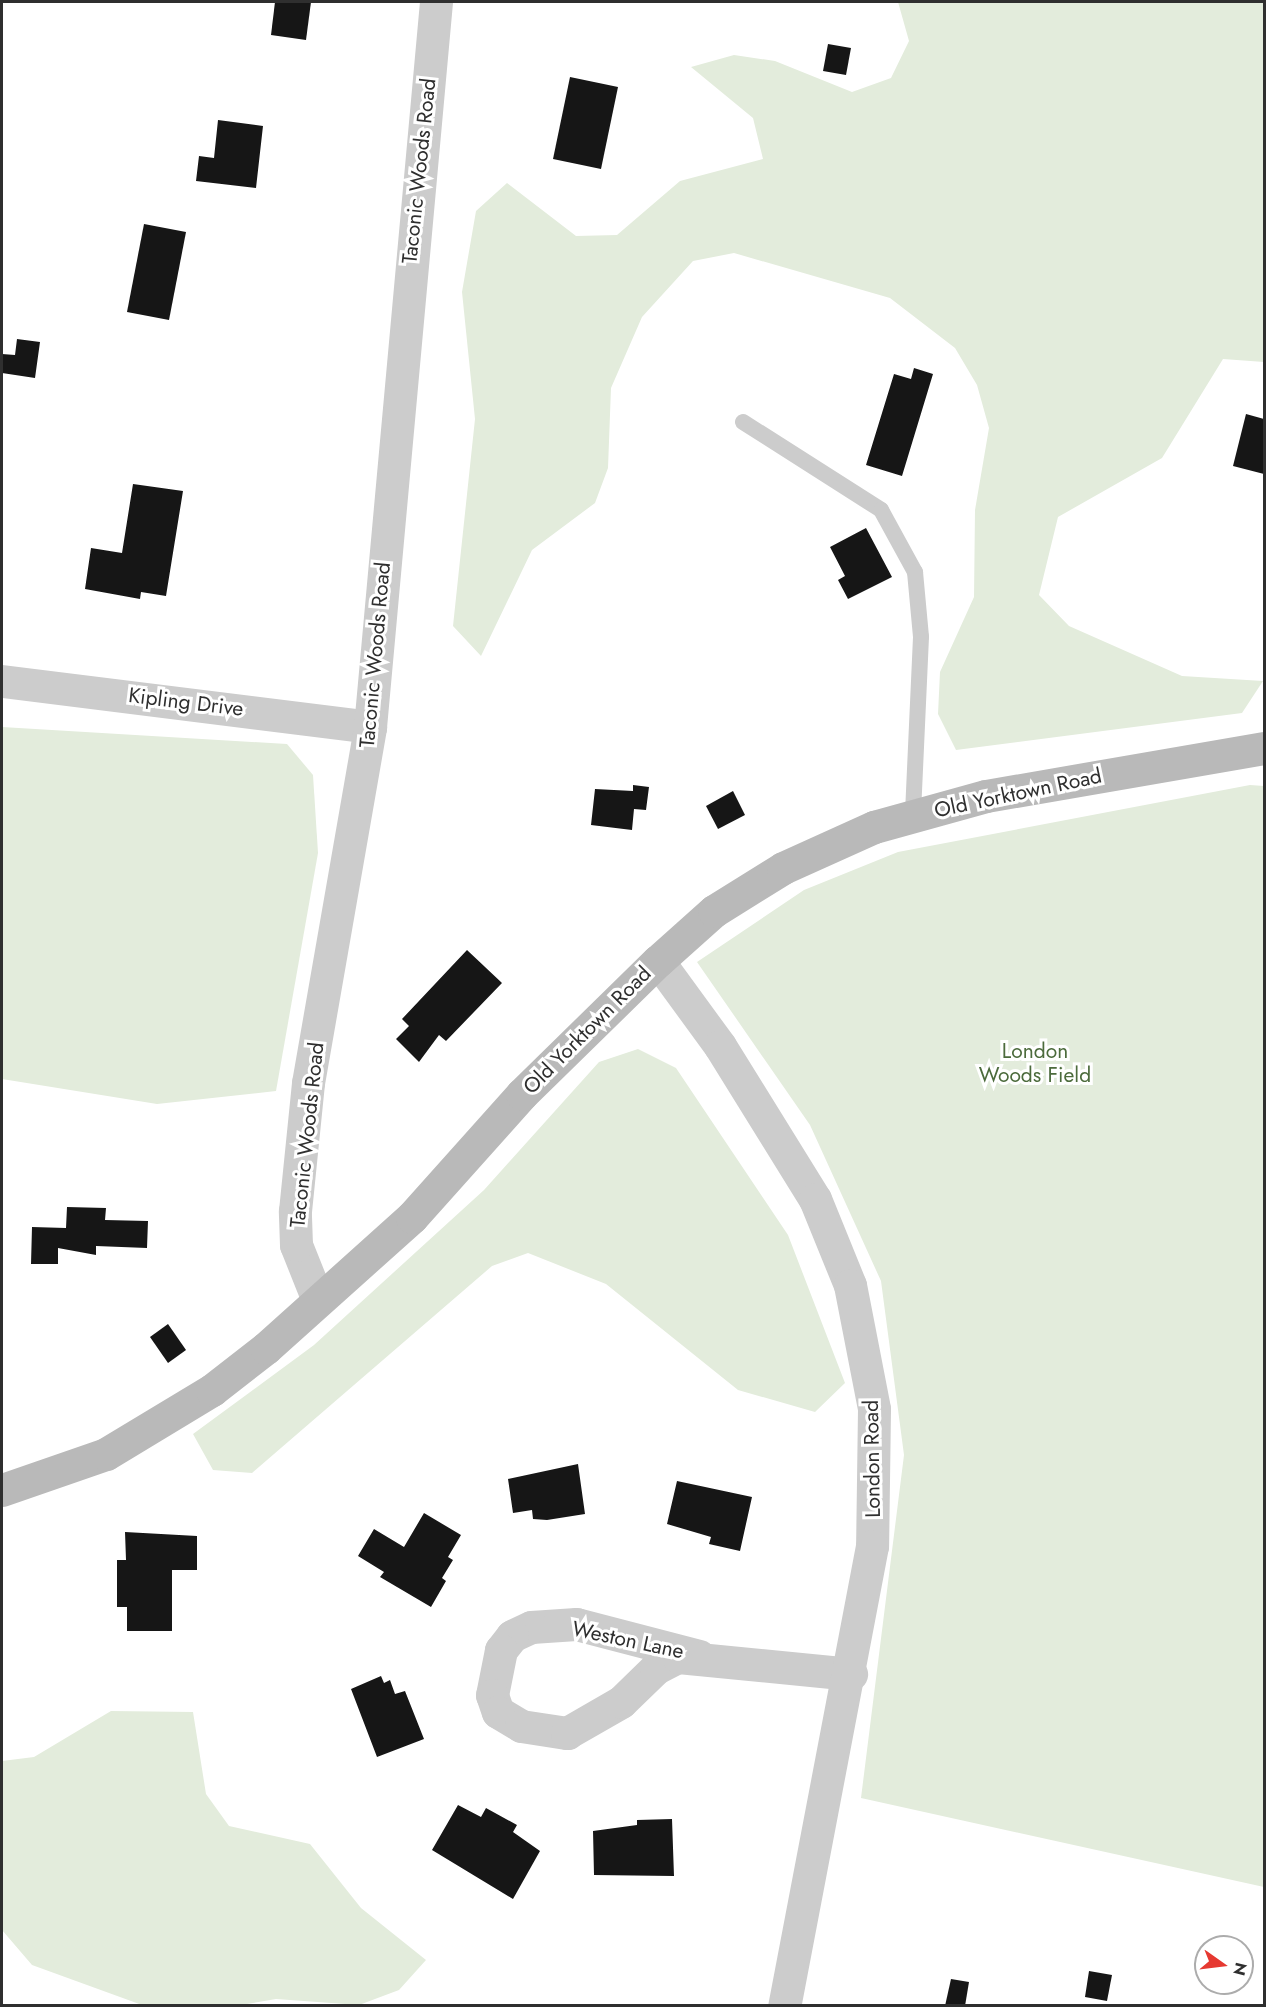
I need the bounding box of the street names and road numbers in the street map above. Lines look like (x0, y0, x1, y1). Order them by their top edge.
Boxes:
street label: Taconic Woods Road (397, 77, 441, 265)
street label: Taconic Woods Road (354, 561, 396, 749)
street label: Kipling Drive (127, 682, 245, 722)
street label: Old Yorktown Road (932, 763, 1104, 823)
street label: Old Yorktown Road (518, 961, 656, 1099)
street label: Taconic Woods Road (285, 1041, 329, 1229)
street label: London Road (858, 1400, 886, 1518)
street label: Weston Lane (570, 1616, 686, 1664)

